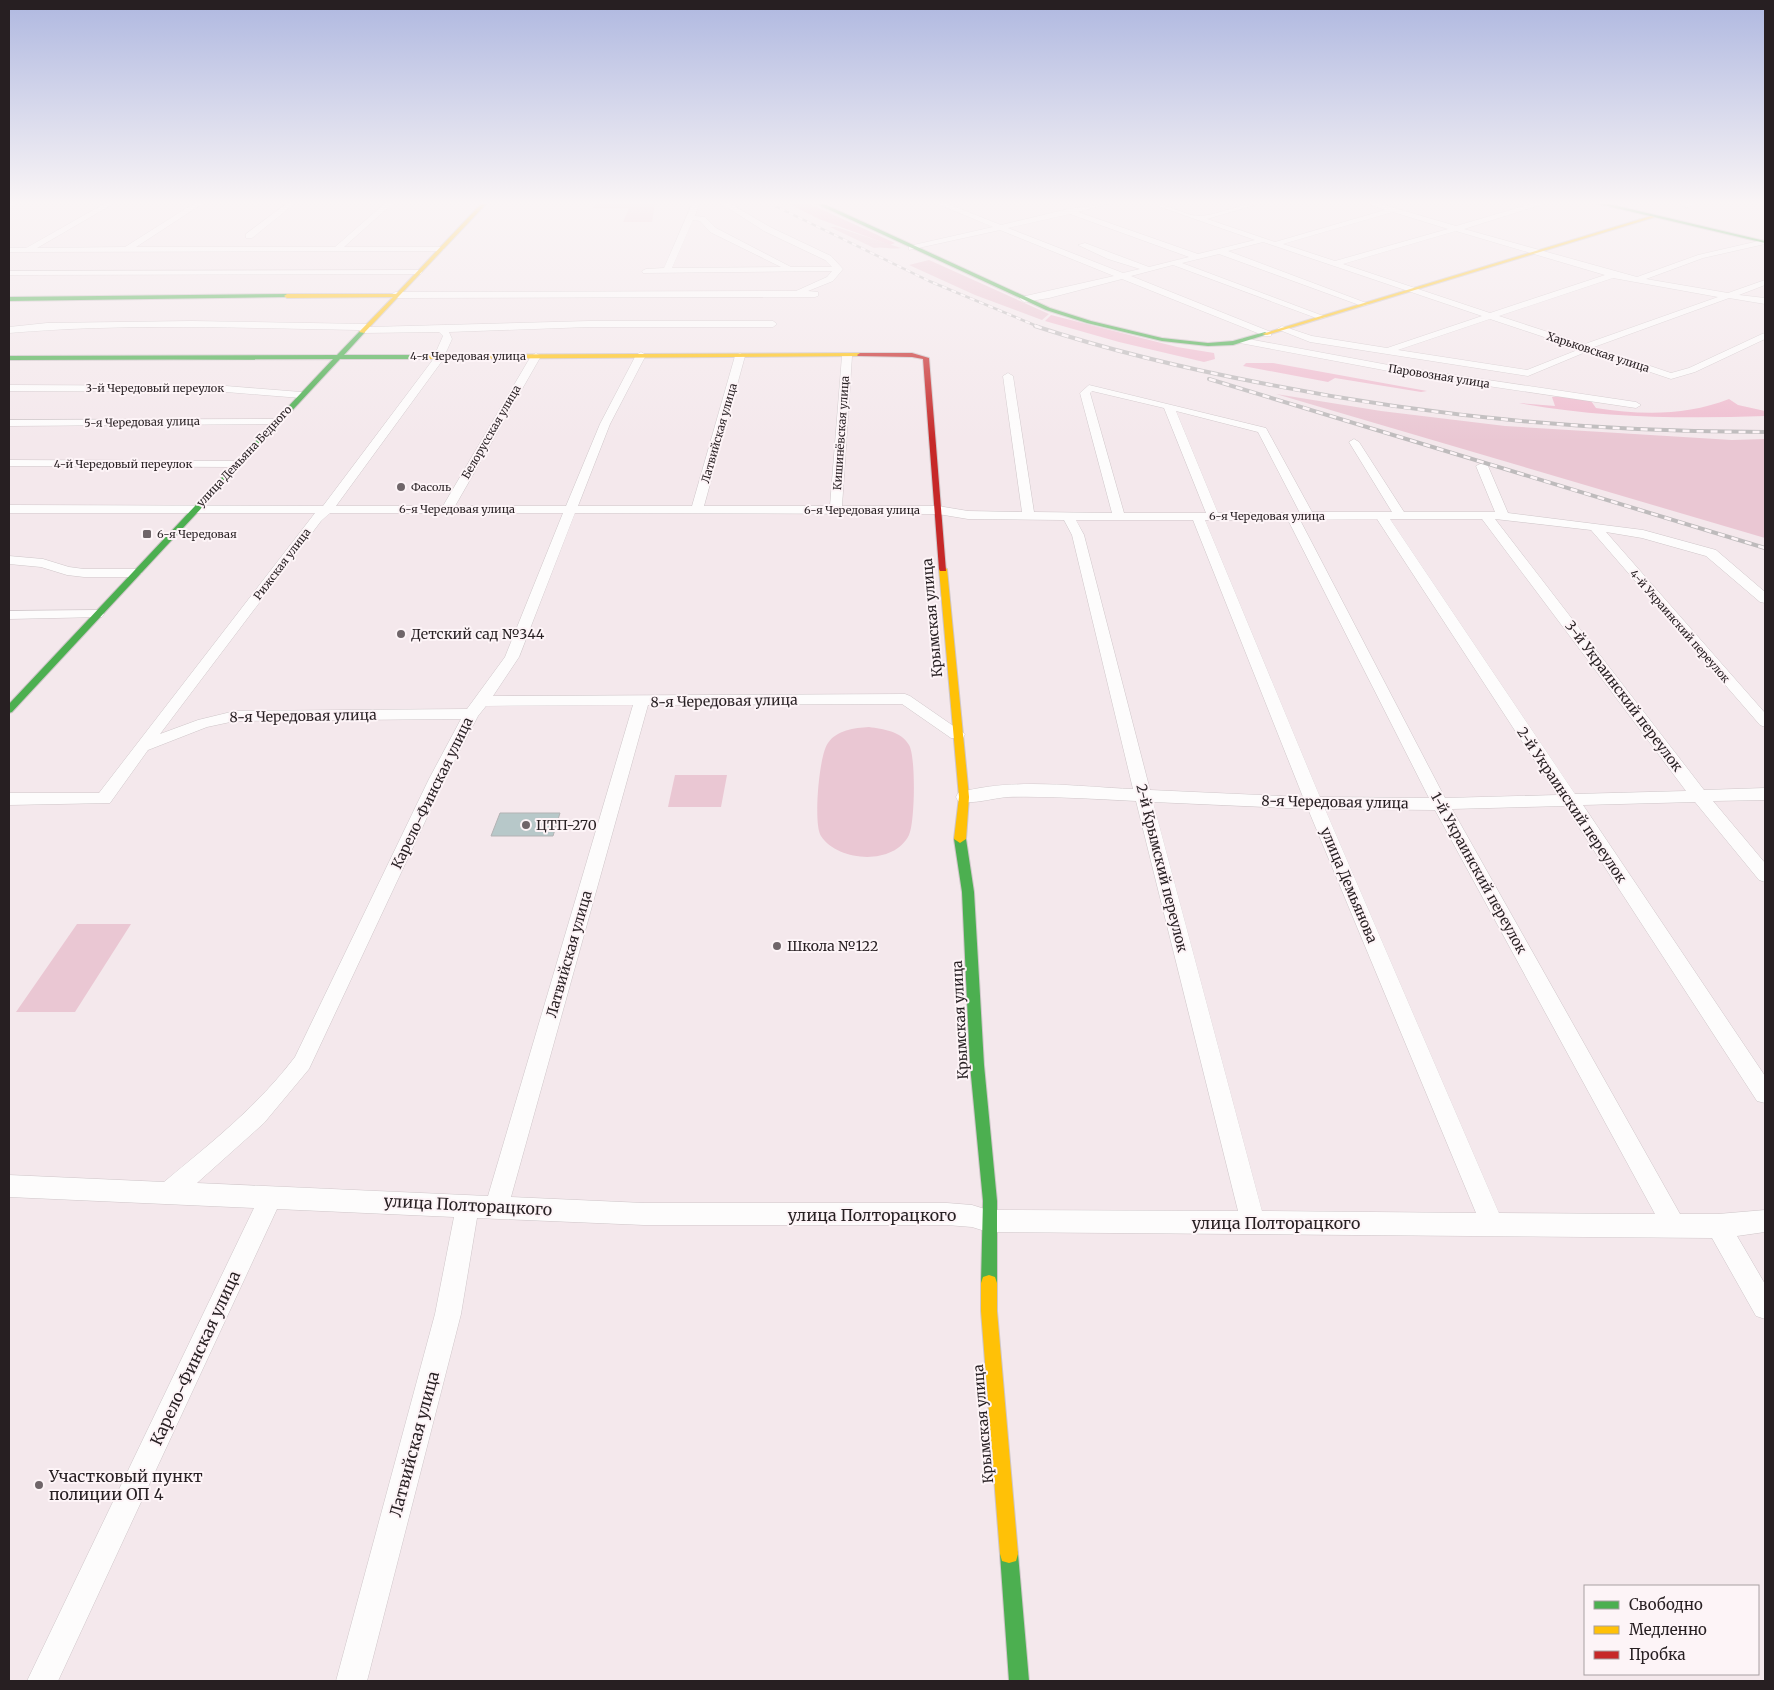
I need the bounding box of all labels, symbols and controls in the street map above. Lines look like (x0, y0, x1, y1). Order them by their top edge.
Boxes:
street label: Харьковская улица (1545, 329, 1651, 375)
street label: 4-я Чередовая улица (410, 349, 526, 363)
street label: Паровозная улица (1387, 361, 1491, 391)
street label: Кишинёвская улица (830, 375, 852, 491)
street label: 3-й Чередовый переулок (86, 381, 224, 395)
street label: Латвийская улица (698, 381, 740, 484)
street label: Белорусская улица (458, 382, 524, 482)
street label: улица Демьяна Бедного (193, 402, 295, 509)
street label: 5-я Чередовая улица (84, 414, 200, 430)
street label: 4-й Чередовый переулок (54, 457, 192, 471)
place label: Фасоль (411, 480, 451, 494)
marker: Фасоль (395, 481, 407, 493)
street label: 6-я Чередовая улица (399, 502, 515, 516)
street label: 6-я Чередовая улица (804, 503, 920, 517)
street label: 6-я Чередовая улица (1209, 509, 1325, 523)
street label: Рижская улица (251, 525, 313, 602)
place label: 6-я Чередовая (157, 527, 237, 541)
marker: 6-я Чередовая (141, 528, 153, 540)
street label: Крымская улица (918, 557, 946, 678)
street label: 4-й Украинский переулок (1627, 567, 1733, 685)
street label: 3-й Украинский переулок (1561, 617, 1687, 775)
place label: Детский сад №344 (411, 625, 545, 643)
marker: Детский сад №344 (395, 628, 407, 640)
street label: 8-я Чередовая улица (650, 691, 798, 711)
street label: 8-я Чередовая улица (229, 706, 377, 726)
street label: Карело-Финская улица (387, 714, 477, 872)
street label: 2-й Украинский переулок (1513, 724, 1631, 886)
street label: 2-й Крымский переулок (1132, 782, 1192, 954)
street label: 1-й Украинский переулок (1427, 789, 1531, 957)
street label: 8-я Чередовая улица (1261, 792, 1409, 812)
place label: ЦТП-270 (536, 816, 597, 834)
marker: ЦТП-270 (520, 819, 532, 831)
street label: улица Демьянова (1316, 824, 1382, 946)
street label: Латвийская улица (542, 888, 596, 1020)
place label: Школа №122 (787, 937, 878, 955)
marker: Школа №122 (771, 940, 783, 952)
street label: Крымская улица (948, 959, 972, 1080)
street label: улица Полторацкого (383, 1191, 553, 1219)
street label: улица Полторацкого (788, 1205, 956, 1225)
street label: улица Полторацкого (1192, 1213, 1360, 1233)
street label: Карело-Финская улица (146, 1267, 244, 1449)
street label: Крымская улица (969, 1363, 997, 1484)
street label: Латвийская улица (385, 1369, 443, 1519)
place label: Участковый пункт полиции ОП 4 (48, 1466, 203, 1504)
marker: Участковый пункт полиции ОП 4 (33, 1479, 45, 1491)
legend (1584, 1585, 1759, 1675)
text: Свободно (1629, 1595, 1703, 1614)
text: Медленно (1629, 1620, 1707, 1639)
text: Пробка (1629, 1645, 1686, 1664)

